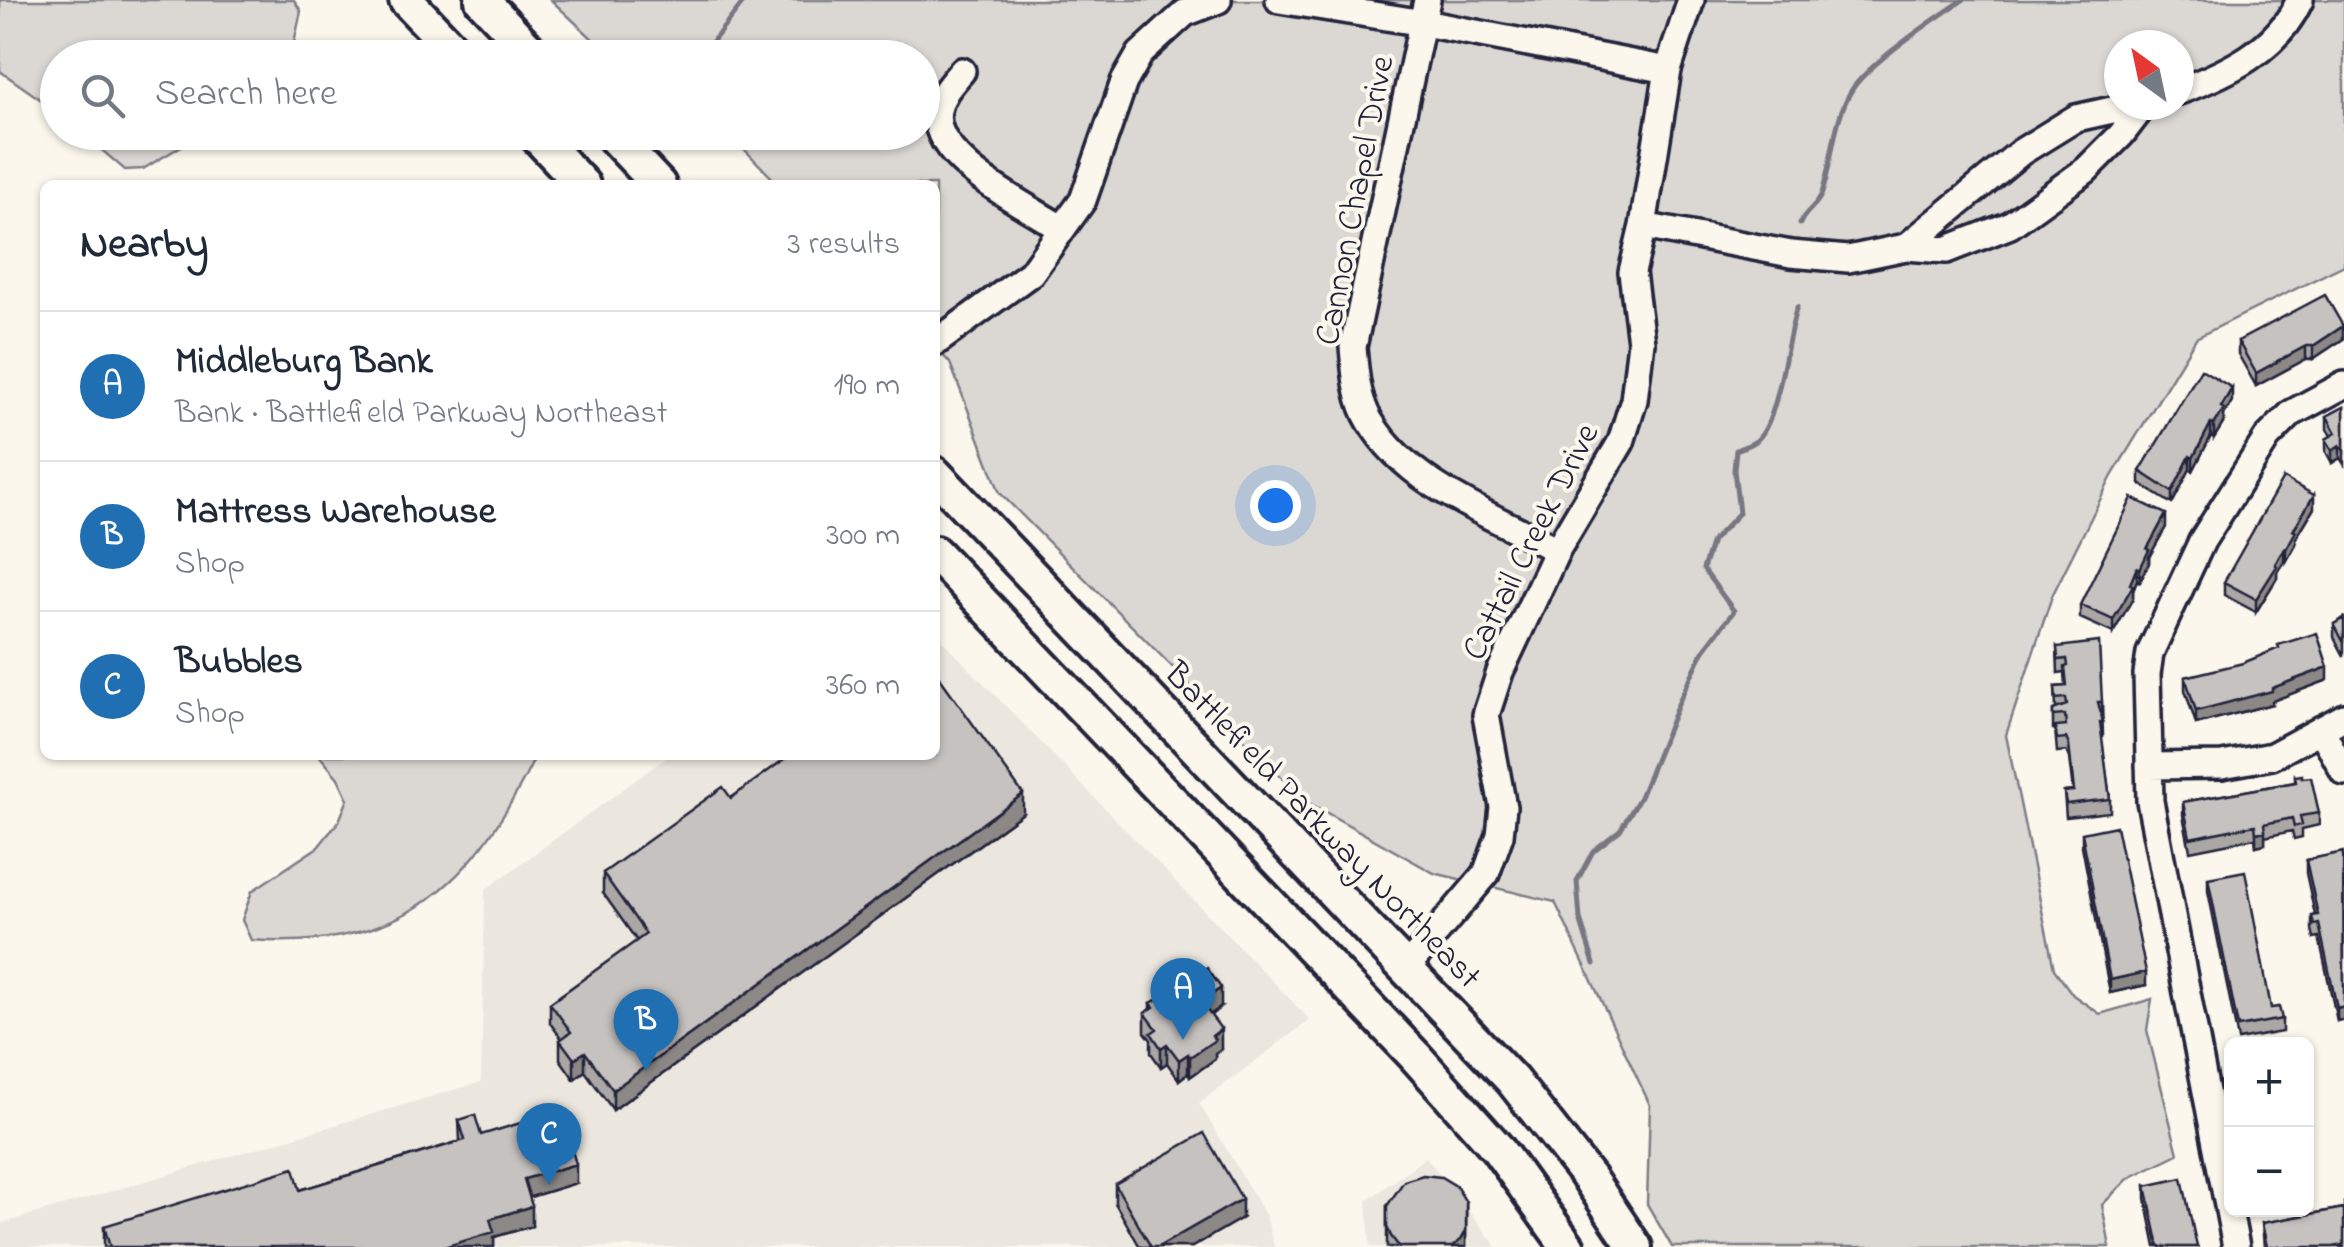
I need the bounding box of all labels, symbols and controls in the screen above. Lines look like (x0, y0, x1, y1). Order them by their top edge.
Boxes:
north arrow (2104, 30, 2194, 120)
search box (40, 40, 940, 150)
street label: Cannon Chapel Drive (1303, 51, 1410, 350)
text: Search here (155, 67, 337, 123)
icon: search (75, 68, 130, 123)
text: Nearby (80, 215, 208, 276)
text: 3 results (788, 222, 900, 269)
text: Middleburg Bank (175, 335, 433, 391)
text: A (103, 363, 122, 410)
text: 190 m (834, 363, 900, 410)
text: Bank · Battlefield Parkway Northeast (175, 391, 667, 438)
street label: Cattail Creek Drive (1450, 415, 1614, 670)
your location (1250, 480, 1301, 531)
text: Mattress Warehouse (175, 485, 496, 541)
text: B (102, 513, 123, 560)
text: 300 m (826, 513, 900, 560)
text: Shop (175, 541, 245, 588)
text: Bubbles (175, 635, 303, 691)
street label: Battlefield Parkway Northeast (1150, 650, 1492, 1002)
text: C (104, 663, 121, 710)
text: 360 m (826, 663, 900, 710)
text: Shop (175, 691, 245, 738)
pin: A (1150, 958, 1216, 1040)
pin: B (614, 988, 678, 1071)
map controls (2224, 1037, 2314, 1217)
button: + (2224, 1037, 2314, 1127)
pin: C (516, 1102, 582, 1185)
button: − (2224, 1127, 2314, 1217)

